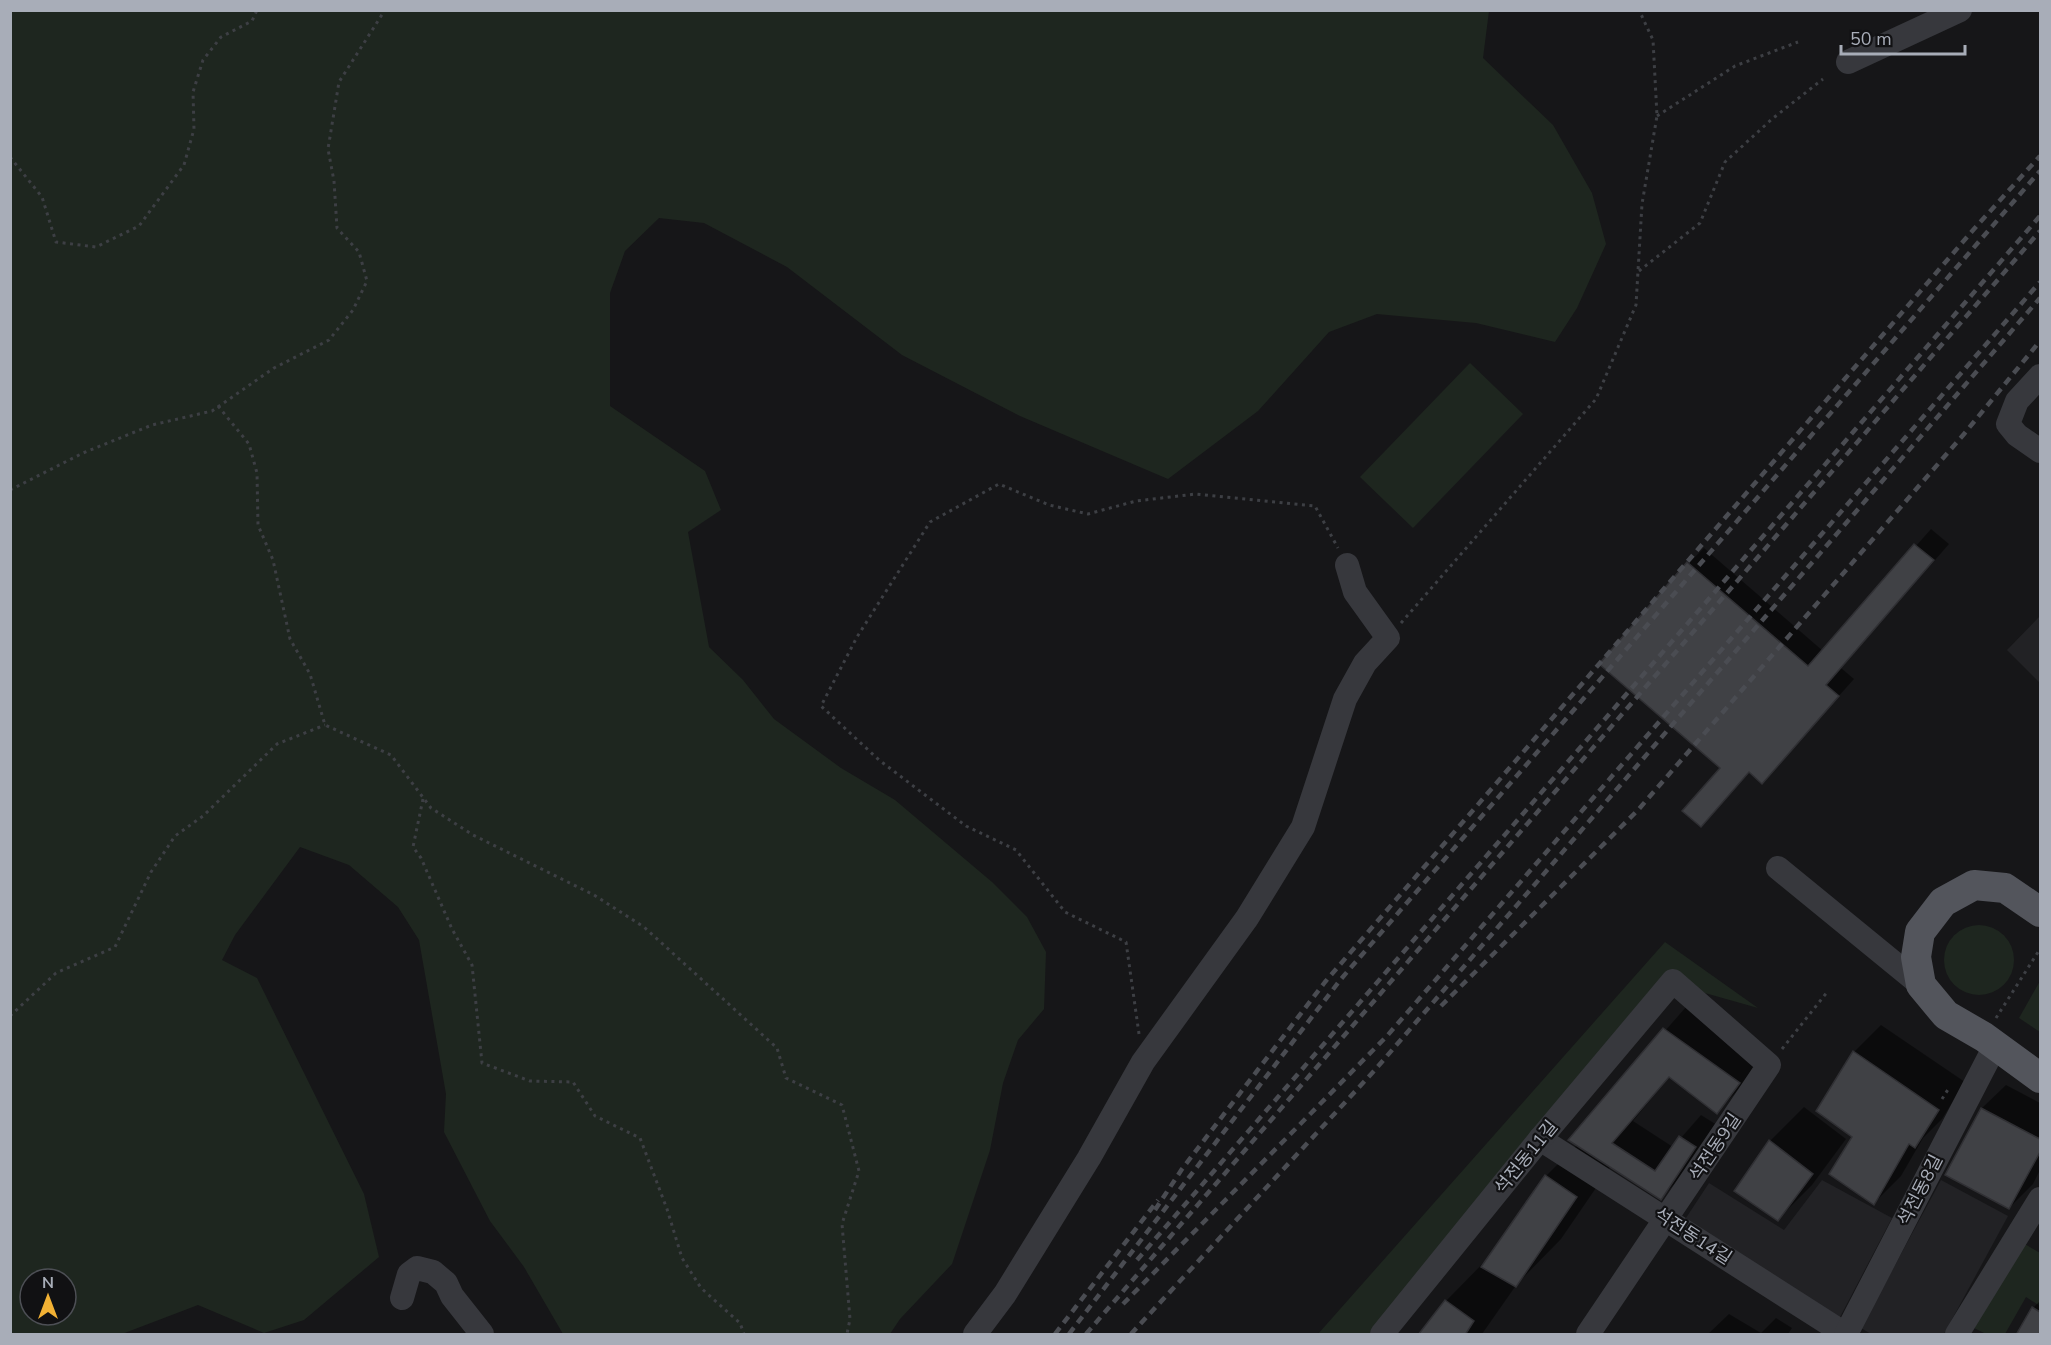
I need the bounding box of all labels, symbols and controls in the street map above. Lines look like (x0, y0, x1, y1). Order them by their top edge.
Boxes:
scale bar (1841, 18, 1966, 56)
text: 50 m (1850, 27, 1892, 51)
street label: 석전동9길 (1684, 1108, 1746, 1186)
street label: 석전동11길 (1489, 1115, 1563, 1199)
street label: 석전동8길 (1892, 1150, 1948, 1230)
street label: 석전동14길 (1650, 1202, 1736, 1270)
north arrow (18, 1267, 78, 1327)
text: N (42, 1272, 54, 1294)

